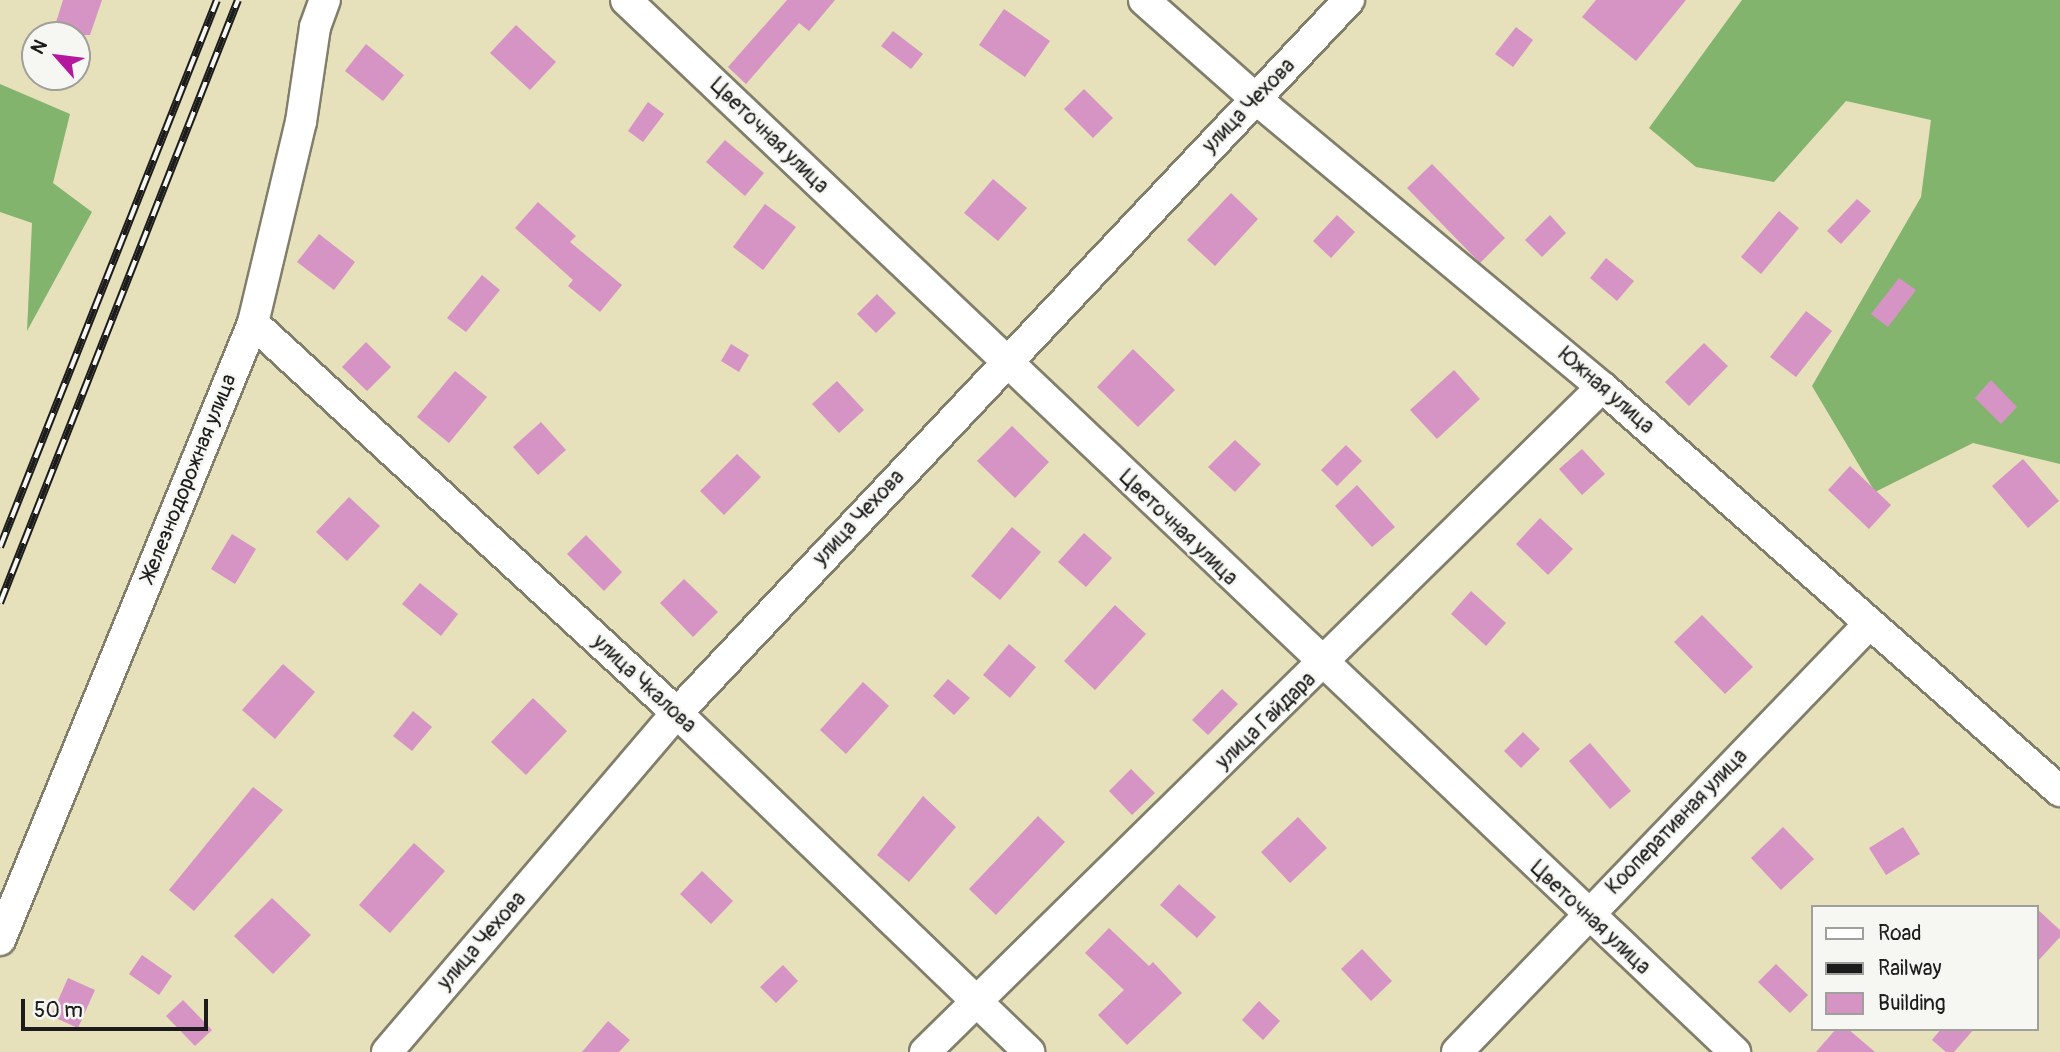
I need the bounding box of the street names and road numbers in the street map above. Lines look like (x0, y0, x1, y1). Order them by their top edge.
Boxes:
street label: улица Чехова (1198, 53, 1300, 159)
street label: Цветочная улица (705, 73, 833, 199)
street label: Южная улица (1553, 343, 1659, 439)
street label: Железнодорожная улица (136, 371, 242, 585)
street label: улица Чехова (808, 465, 910, 571)
street label: Цветочная улица (1114, 465, 1242, 591)
street label: улица Чкалова (587, 630, 701, 738)
street label: улица Гайдара (1211, 667, 1321, 775)
street label: Кооперативная улица (1601, 744, 1753, 900)
street label: Цветочная улица (1525, 856, 1655, 980)
street label: улица Чехова (433, 887, 531, 995)

